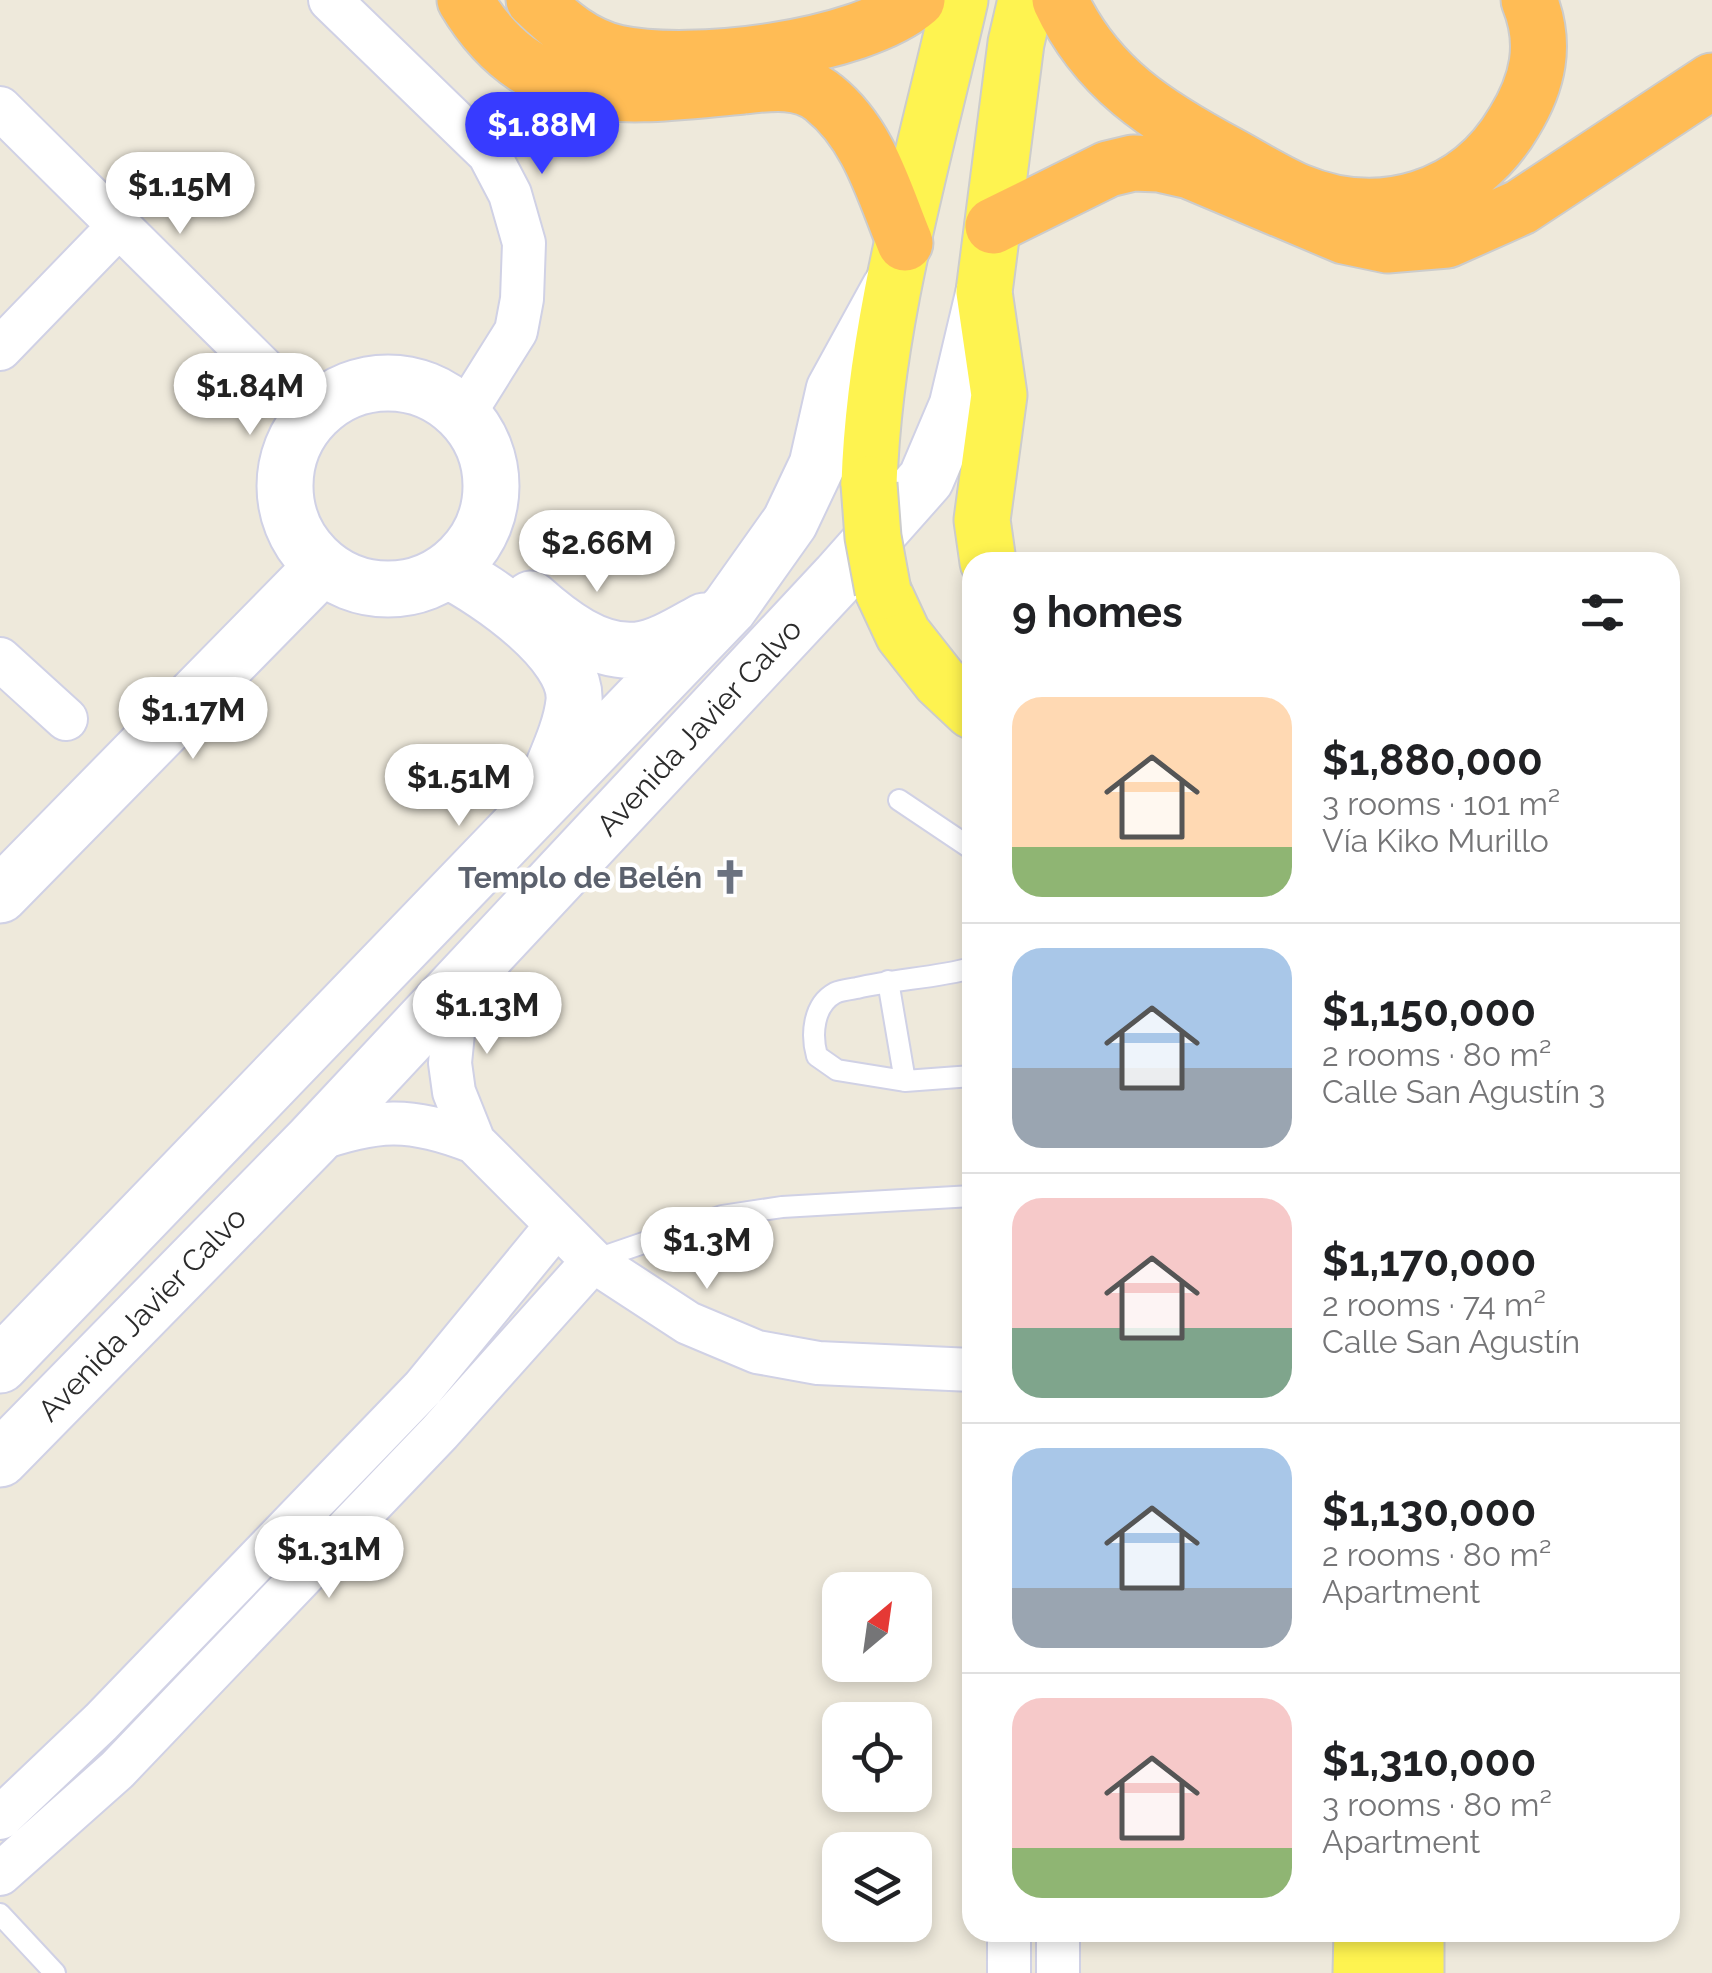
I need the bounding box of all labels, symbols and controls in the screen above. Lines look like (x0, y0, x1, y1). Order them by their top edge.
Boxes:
pin: $1.88M (461, 92, 623, 177)
text: $1.88M (487, 106, 597, 143)
pin: $1.15M (99, 152, 261, 237)
text: $1.15M (128, 166, 232, 203)
pin: $1.84M (169, 353, 331, 438)
text: $1.84M (196, 367, 304, 404)
pin: $2.66M (516, 510, 678, 595)
text: $2.66M (541, 524, 653, 561)
icon: filters (1575, 585, 1630, 640)
text: 9 homes (1012, 588, 1183, 637)
street label: Avenida Javier Calvo (589, 611, 809, 843)
pin: $1.17M (112, 677, 274, 762)
text: $1.17M (141, 691, 245, 728)
text: $1,880,000 (1322, 736, 1543, 785)
icon: home (1092, 737, 1212, 857)
pin: $1.51M (378, 744, 540, 829)
text: $1.51M (407, 758, 511, 795)
text: 3 rooms · 101 m² (1322, 785, 1560, 822)
text: Vía Kiko Murillo (1322, 822, 1549, 859)
church icon: Templo de Belén (711, 858, 749, 896)
place label: Templo de Belén (458, 860, 702, 895)
pin: $1.13M (406, 972, 568, 1057)
text: $1.13M (435, 986, 539, 1023)
text: $1,150,000 (1322, 987, 1536, 1036)
icon: home (1092, 988, 1212, 1108)
text: 2 rooms · 80 m² (1322, 1036, 1551, 1073)
text: Calle San Agustín 3 (1322, 1073, 1605, 1110)
street label: Avenida Javier Calvo (31, 1200, 253, 1428)
pin: $1.3M (637, 1207, 777, 1292)
text: $1.3M (663, 1221, 751, 1258)
text: $1,170,000 (1322, 1237, 1536, 1286)
icon: home (1092, 1238, 1212, 1358)
text: 2 rooms · 74 m² (1322, 1286, 1546, 1323)
text: Calle San Agustín (1322, 1323, 1580, 1360)
text: $1,130,000 (1322, 1487, 1536, 1536)
icon: home (1092, 1488, 1212, 1608)
pin: $1.31M (248, 1516, 410, 1601)
text: $1.31M (277, 1530, 381, 1567)
text: 2 rooms · 80 m² (1322, 1536, 1551, 1573)
north arrow (822, 1572, 932, 1682)
map controls (822, 1572, 932, 1942)
text: Apartment (1322, 1573, 1480, 1610)
button: locate (822, 1702, 932, 1812)
text: $1,310,000 (1322, 1737, 1536, 1786)
icon: home (1092, 1738, 1212, 1858)
text: 3 rooms · 80 m² (1322, 1786, 1552, 1823)
text: Apartment (1322, 1823, 1480, 1860)
button: layers (822, 1832, 932, 1942)

